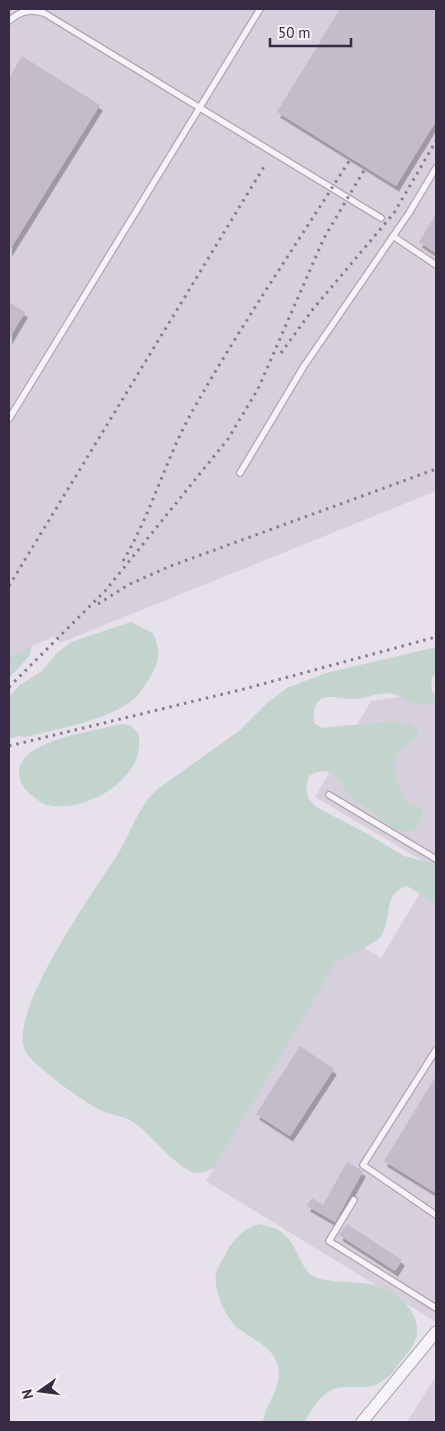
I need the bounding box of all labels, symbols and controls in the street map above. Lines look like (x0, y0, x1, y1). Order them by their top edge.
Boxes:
scale bar (270, 15, 351, 47)
text: 50 m (278, 23, 311, 42)
north arrow (15, 1366, 65, 1416)
text: N (18, 1388, 37, 1401)

